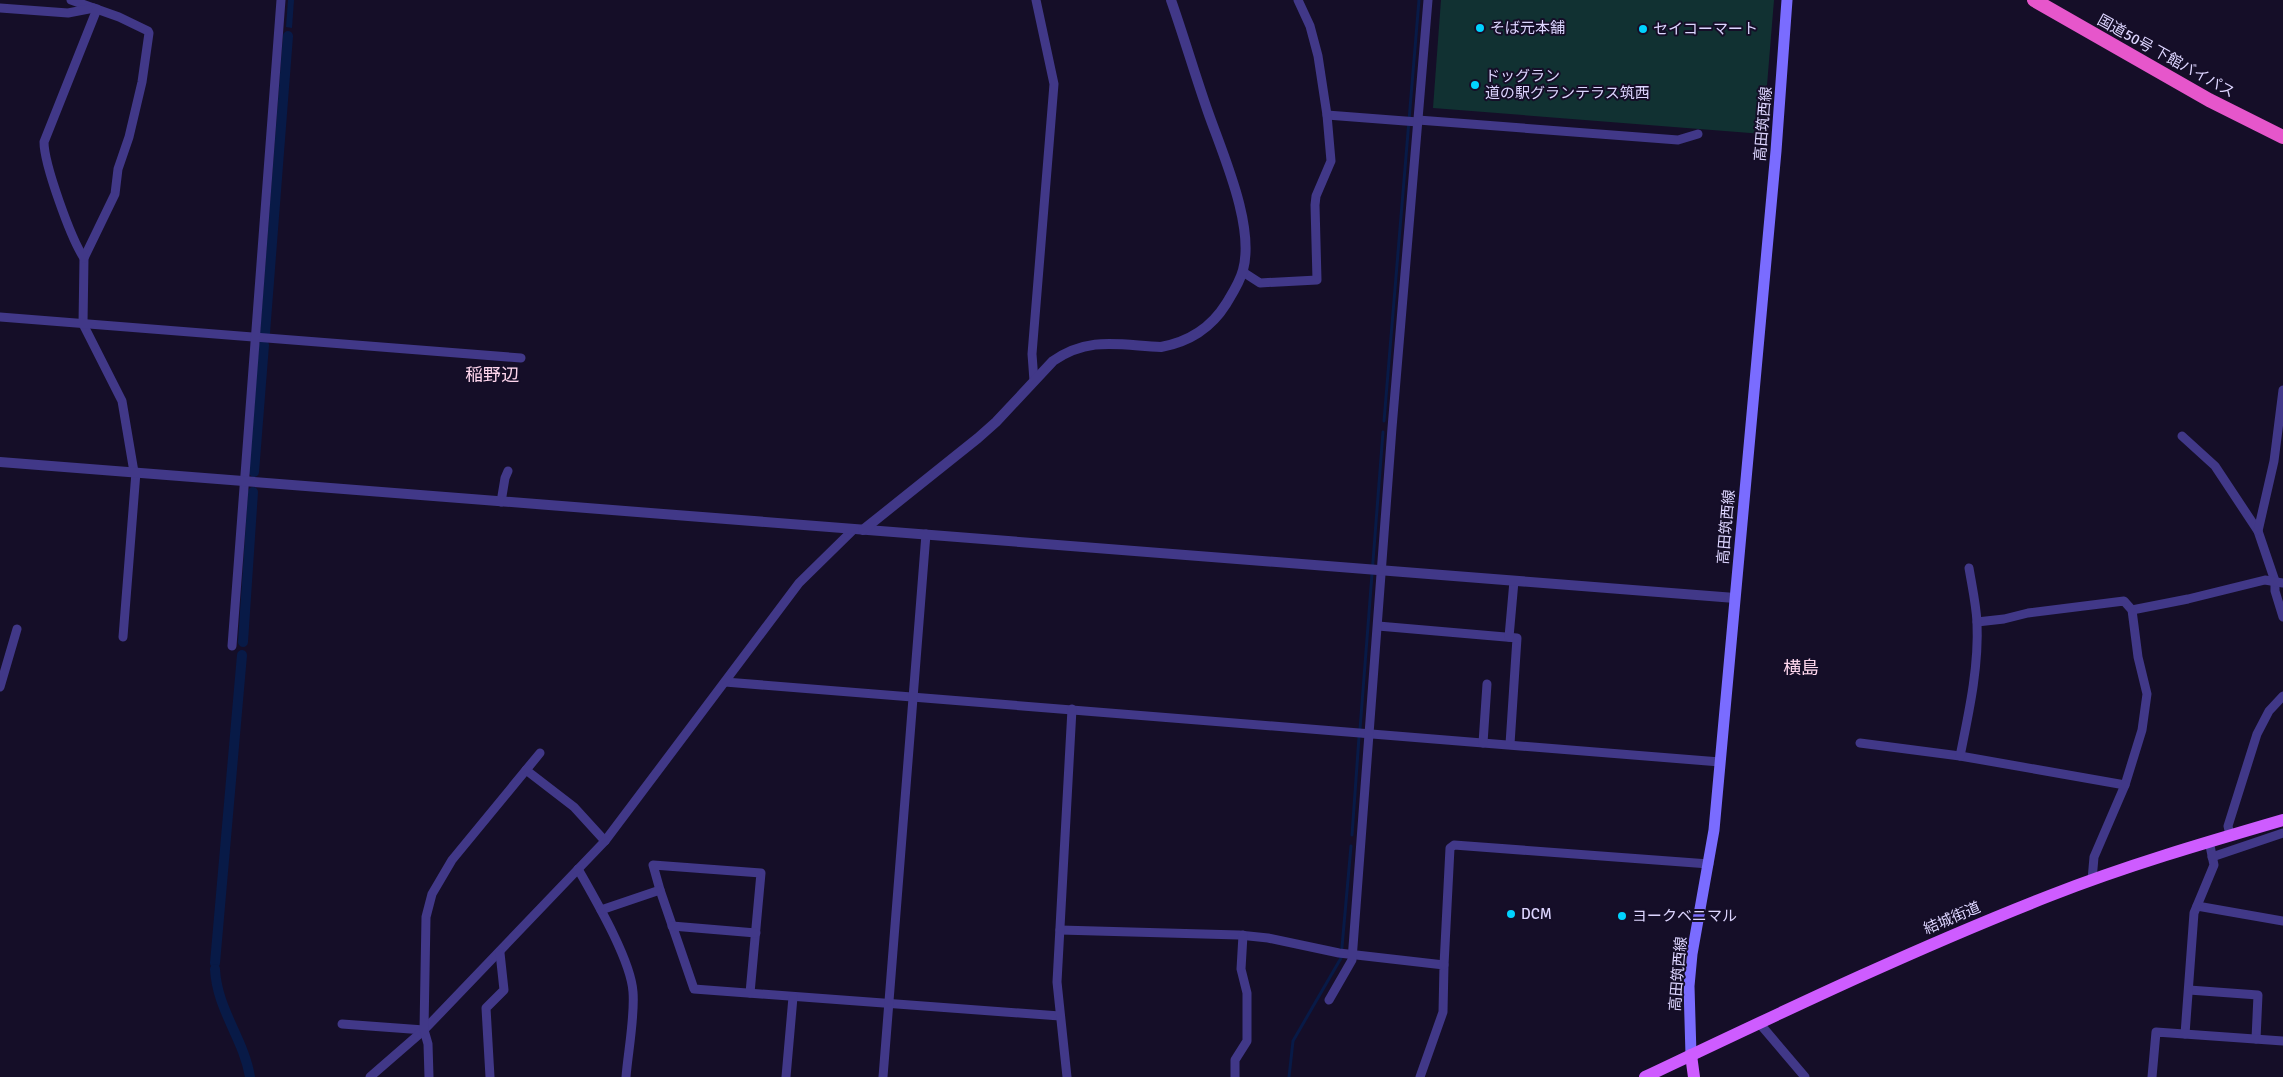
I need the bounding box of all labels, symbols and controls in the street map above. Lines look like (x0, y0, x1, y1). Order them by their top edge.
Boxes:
street label: 国道50号 下館バイパス (2094, 11, 2238, 101)
place label: そば元本舗 (1490, 19, 1565, 37)
place label: セイコーマート (1653, 20, 1758, 38)
marker: そば元本舗 (1474, 22, 1486, 34)
marker: セイコーマート (1637, 23, 1649, 35)
place label: ドッグラン 道の駅グランテラス筑西 (1485, 67, 1650, 102)
marker: ドッグラン 道の駅グランテラス筑西 (1469, 79, 1481, 91)
street label: 高田筑西線 (1751, 86, 1775, 162)
district label: 稲野辺 (465, 364, 519, 386)
street label: 高田筑西線 (1714, 489, 1738, 565)
district label: 横島 (1783, 657, 1819, 679)
street label: 結城街道 (1921, 898, 1983, 938)
place label: DCM (1521, 905, 1552, 923)
place label: ヨークベニマル (1632, 907, 1737, 925)
marker: DCM (1505, 908, 1517, 920)
marker: ヨークベニマル (1616, 910, 1628, 922)
street label: 高田筑西線 (1666, 936, 1690, 1012)

